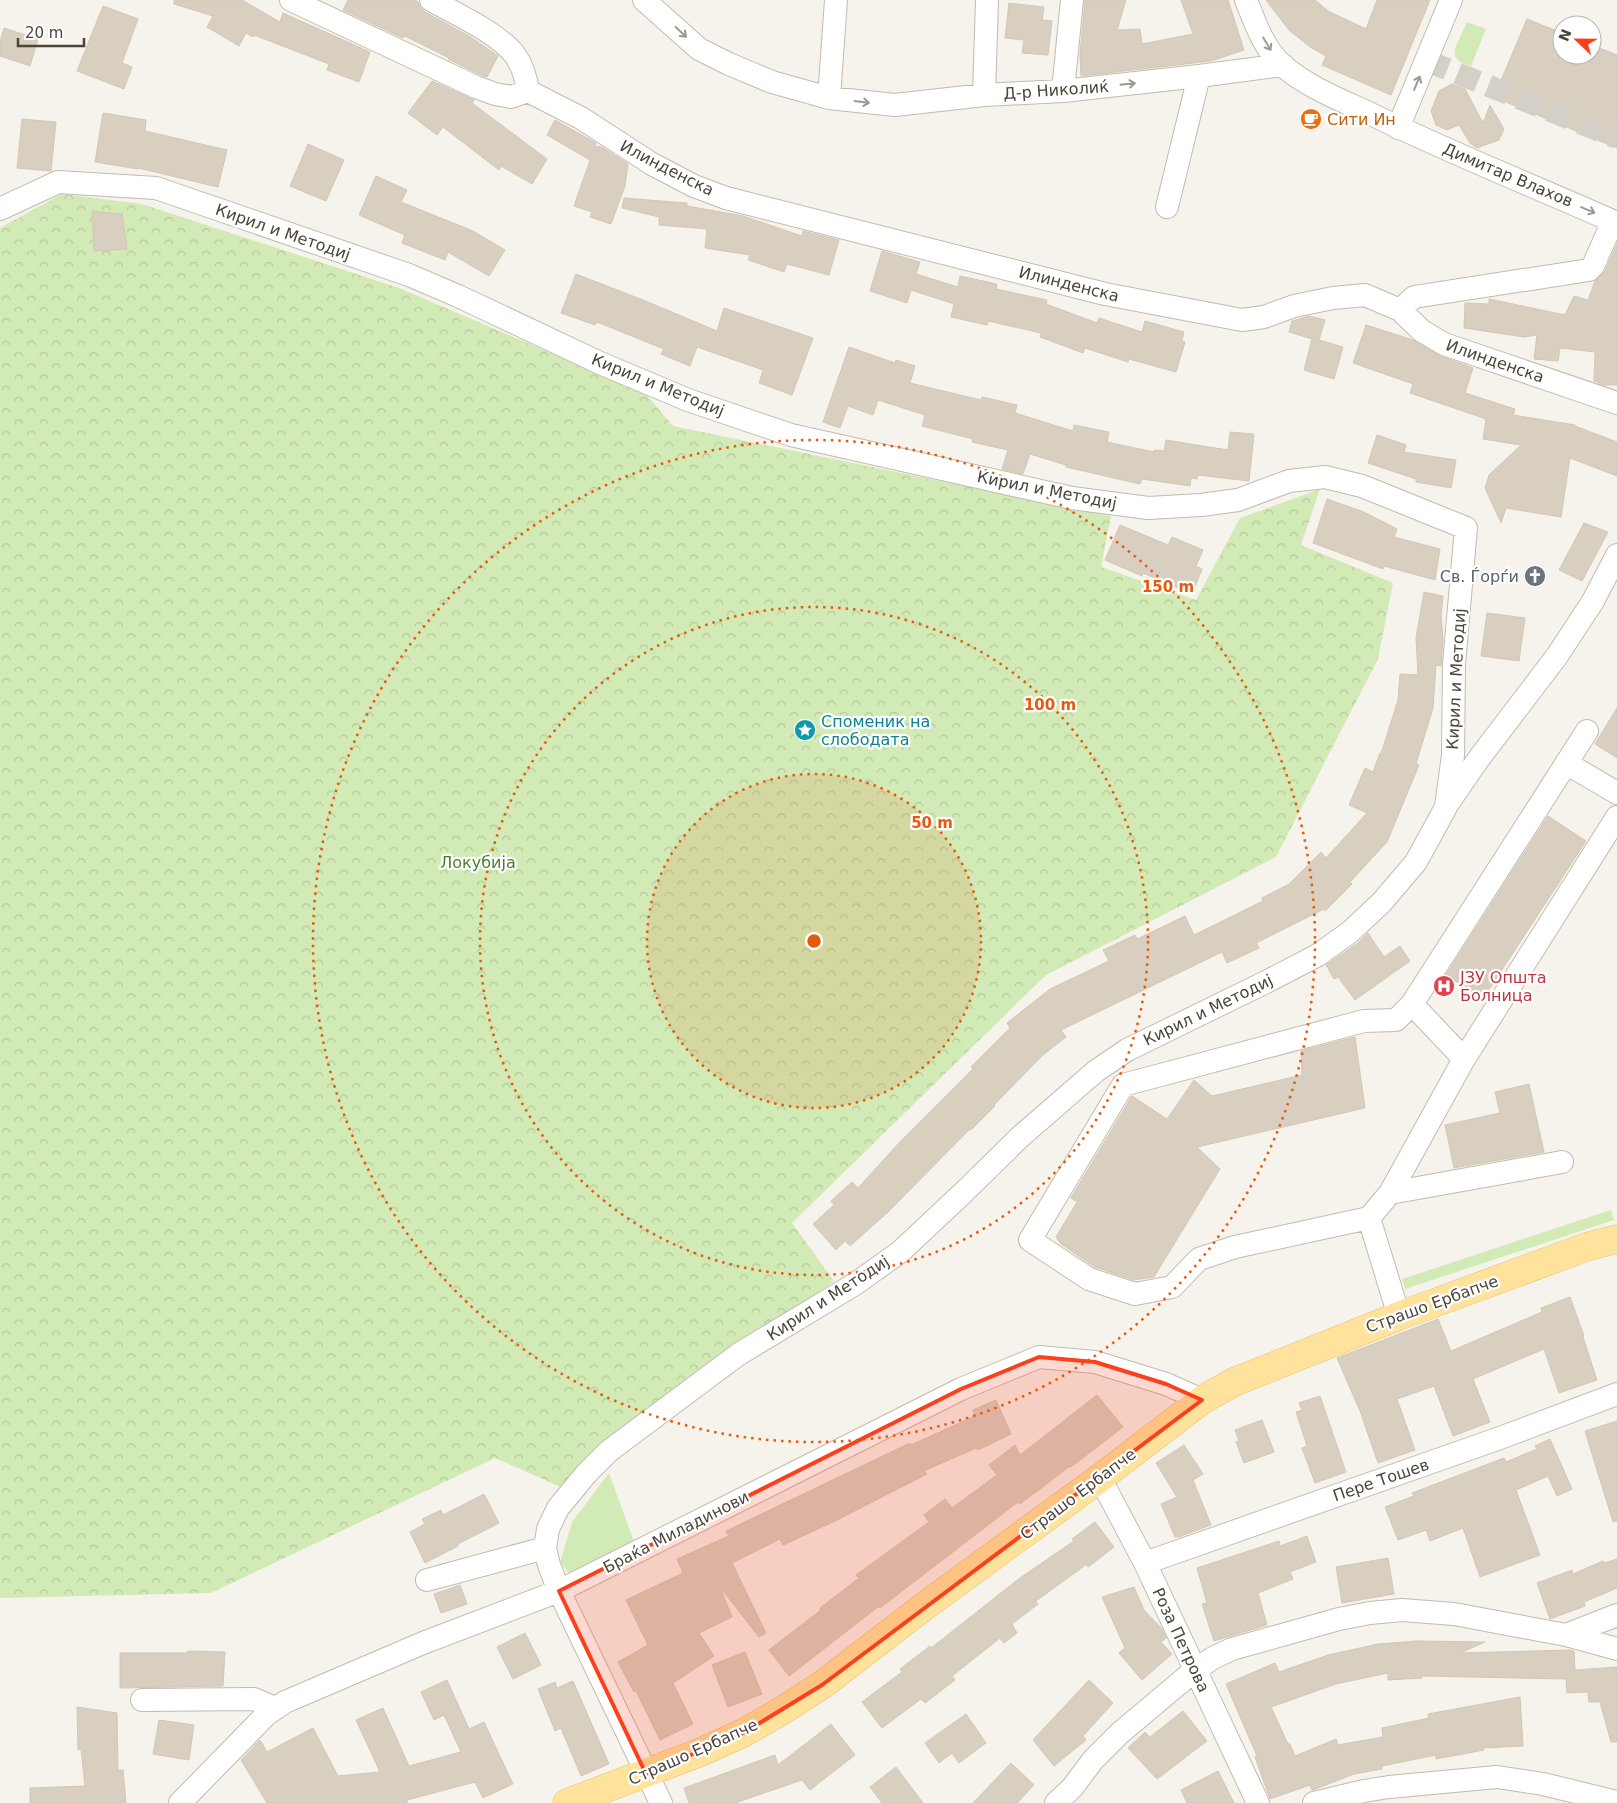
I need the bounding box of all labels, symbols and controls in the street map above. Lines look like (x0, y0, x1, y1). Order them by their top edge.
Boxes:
scale bar (18, 15, 84, 47)
north arrow (1552, 15, 1602, 65)
text: 20 m (25, 24, 63, 42)
one-way arrow (674, 26, 687, 38)
text: N (1555, 27, 1575, 44)
one-way arrow (1261, 37, 1272, 51)
one-way arrow (1413, 76, 1423, 91)
street label: Д-р Николиќ (1003, 77, 1110, 103)
one-way arrow (1120, 79, 1136, 89)
one-way arrow (854, 97, 870, 107)
cafe icon: Сити Ин (1299, 107, 1323, 131)
place label: Сити Ин (1327, 110, 1396, 129)
street label: Илинденска (617, 136, 717, 200)
street label: Димитар Влахов (1440, 139, 1576, 211)
street label: Кирил и Методиј (213, 200, 353, 264)
one-way arrow (1580, 205, 1595, 215)
street label: Илинденска (1017, 262, 1121, 306)
street label: Илинденска (1443, 335, 1547, 387)
street label: Кирил и Методиј (589, 350, 727, 420)
street label: Кирил и Методиј (976, 467, 1118, 513)
church icon: Св. Ѓорѓи (1523, 564, 1547, 588)
place label: Св. Ѓорѓи (1440, 567, 1519, 586)
text: 150 m (1142, 578, 1194, 596)
street label: Кирил и Методиј (1443, 608, 1469, 750)
text: 100 m (1024, 696, 1076, 714)
place label: Споменик на слободата (821, 712, 930, 749)
place icon: Споменик на слободата (793, 718, 817, 742)
text: 50 m (911, 814, 953, 832)
park label: Локубија (440, 853, 516, 872)
centre of rings (805, 932, 823, 950)
place label: ЈЗУ Општа Болница (1459, 968, 1547, 1005)
street label: Кирил и Методиј (1140, 970, 1276, 1050)
hospital icon: ЈЗУ Општа Болница (1432, 974, 1456, 998)
street label: Кирил и Методиј (763, 1251, 893, 1345)
street label: Страшо Ербапче (1363, 1271, 1501, 1337)
street label: Страшо Ербапче (1017, 1444, 1139, 1544)
street label: Пере Тошев (1330, 1455, 1432, 1505)
street label: Браќа Миладинови (600, 1487, 752, 1577)
street label: Роза Петрова (1148, 1585, 1214, 1695)
street label: Страшо Ербапче (625, 1715, 761, 1789)

